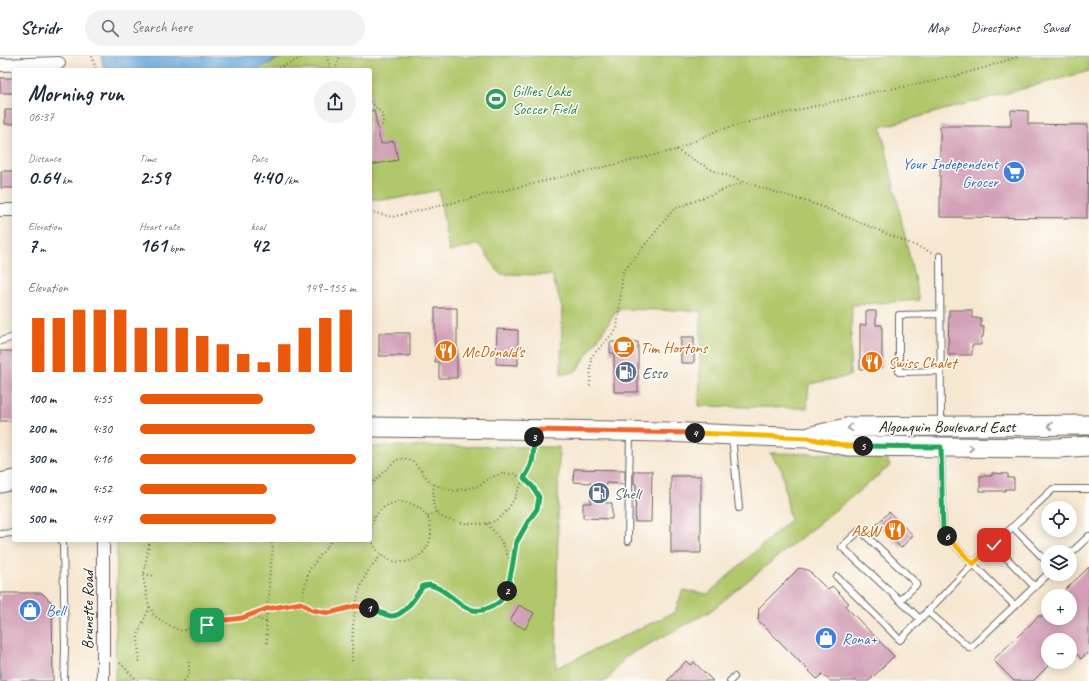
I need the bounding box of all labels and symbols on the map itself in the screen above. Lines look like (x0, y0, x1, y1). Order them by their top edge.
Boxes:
place label: Gillies Lake Soccer Field (512, 81, 579, 119)
sports icon: Gillies Lake Soccer Field (483, 86, 509, 112)
place label: Your Independent Grocer (902, 154, 1000, 192)
supermarket icon: Your Independent Grocer (1001, 159, 1027, 185)
cafe icon: Tim Hortons (611, 334, 637, 360)
restaurant icon: McDonald's (433, 338, 459, 364)
place label: Tim Hortons (640, 338, 709, 358)
place label: McDonald's (462, 342, 526, 362)
restaurant icon: Swiss Chalet (859, 349, 885, 375)
place label: Swiss Chalet (888, 353, 959, 373)
fuel station icon: Esso (613, 359, 639, 385)
place label: Esso (642, 363, 668, 383)
street label: Algonquin Boulevard East (879, 417, 1017, 437)
one-way arrow (1047, 422, 1053, 430)
pin: 4 (685, 423, 705, 443)
one-way arrow (847, 423, 853, 432)
pin: 3 (524, 427, 544, 447)
pin: 5 (853, 436, 873, 456)
one-way arrow (968, 443, 974, 452)
fuel station icon: Shell (586, 480, 612, 506)
place label: Shell (614, 484, 643, 504)
restaurant icon: A&W (882, 517, 908, 543)
place label: A&W (851, 521, 883, 541)
pin: 6 (937, 526, 957, 546)
pin (977, 528, 1011, 562)
street label: Brunette Road (78, 568, 98, 649)
pin: 2 (497, 581, 517, 601)
shop icon: Bell (17, 597, 43, 623)
pin: 1 (359, 598, 379, 618)
place label: Bell (46, 601, 68, 621)
pin (190, 608, 224, 642)
shop icon: Rona+ (813, 625, 839, 651)
place label: Rona+ (842, 629, 878, 649)

